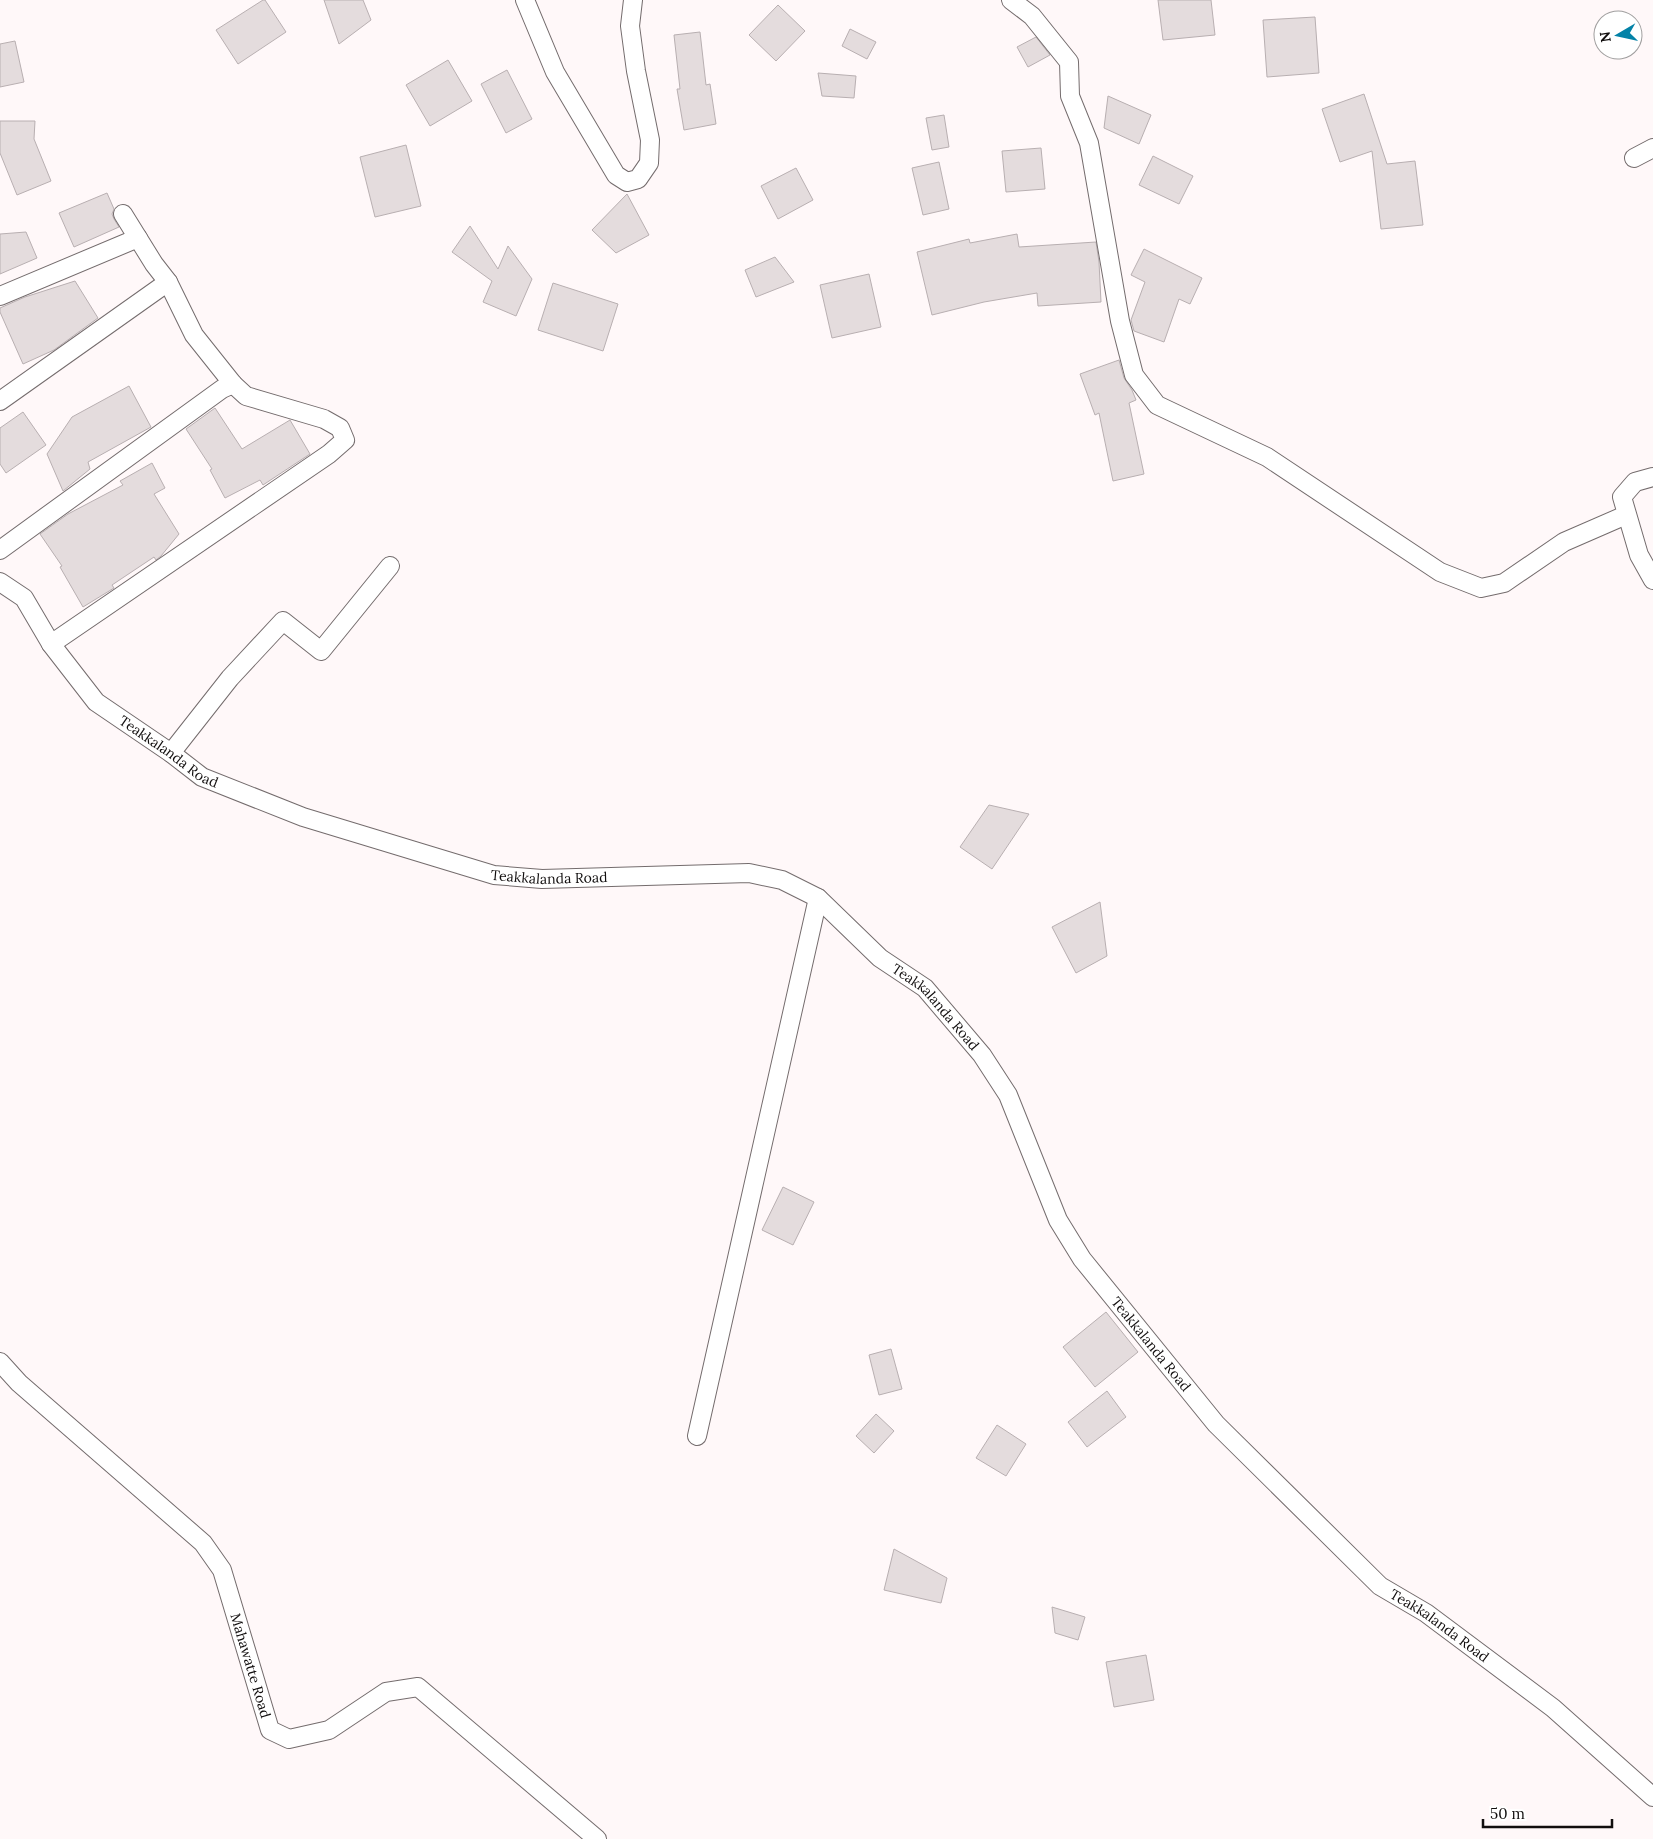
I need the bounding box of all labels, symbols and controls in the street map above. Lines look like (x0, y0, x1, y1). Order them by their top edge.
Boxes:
north arrow (1593, 10, 1643, 60)
text: N (1595, 30, 1615, 44)
street label: Teakkalanda Road (116, 711, 221, 792)
street label: Teakkalanda Road (490, 866, 608, 888)
street label: Teakkalanda Road (889, 960, 983, 1054)
street label: Teakkalanda Road (1107, 1293, 1195, 1395)
street label: Teakkalanda Road (1387, 1585, 1493, 1666)
street label: Mahawatte Road (226, 1611, 275, 1720)
scale bar (1483, 1796, 1612, 1828)
text: 50 m (1490, 1804, 1525, 1823)

